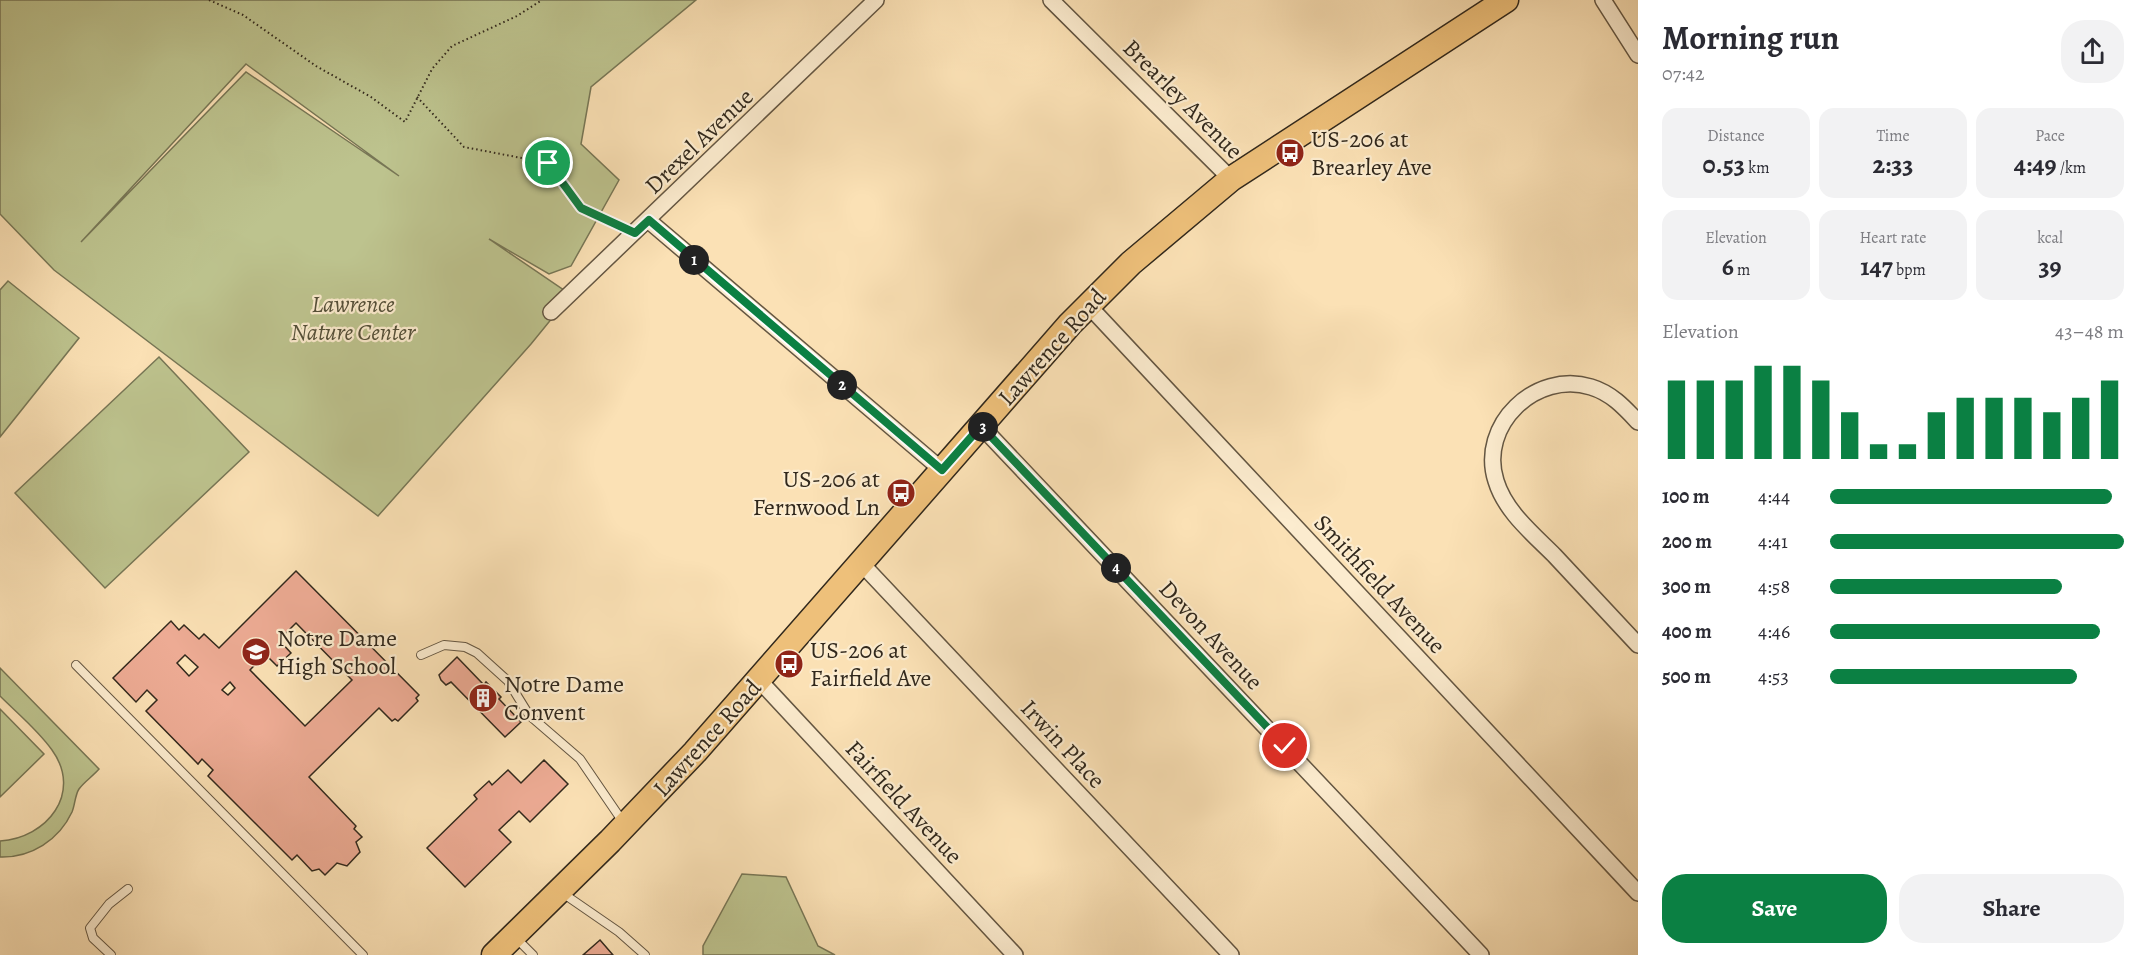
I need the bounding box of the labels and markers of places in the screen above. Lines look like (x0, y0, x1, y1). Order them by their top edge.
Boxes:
place label: US-206 at Brearley Ave (1311, 123, 1432, 183)
pin (522, 137, 573, 188)
bus stop icon: US-206 at Brearley Ave (1274, 137, 1306, 169)
pin: 1 (679, 245, 709, 275)
pin: 2 (827, 370, 857, 400)
pin: 3 (968, 412, 998, 442)
place label: US-206 at Fernwood Ln (753, 463, 880, 523)
bus stop icon: US-206 at Fernwood Ln (885, 477, 917, 509)
pin: 4 (1101, 553, 1131, 583)
place label: Notre Dame High School (277, 622, 397, 682)
place label: US-206 at Fairfield Ave (810, 634, 931, 694)
school or university icon: Notre Dame High School (240, 636, 272, 668)
bus stop icon: US-206 at Fairfield Ave (773, 648, 805, 680)
place label: Notre Dame Convent (504, 668, 624, 728)
building icon: Notre Dame Convent (467, 682, 499, 714)
pin (1259, 720, 1310, 771)

